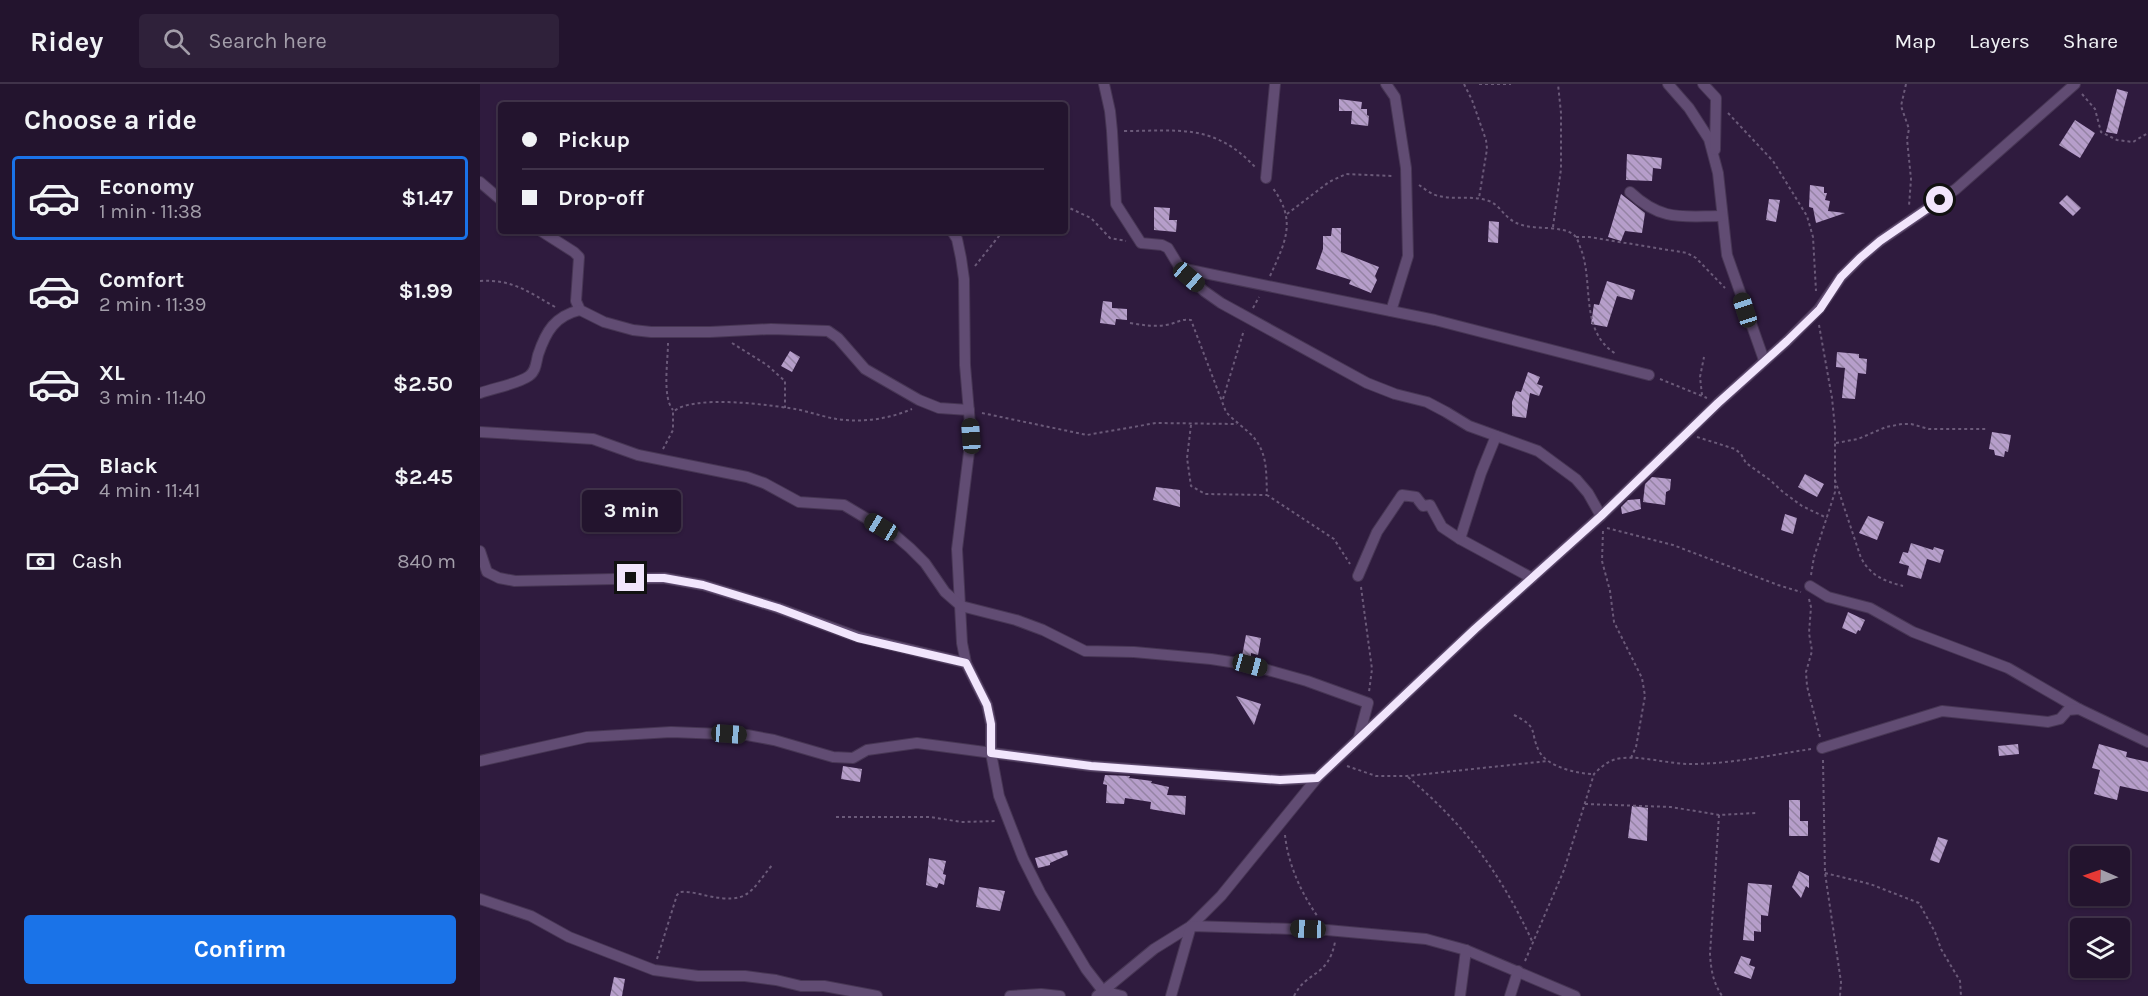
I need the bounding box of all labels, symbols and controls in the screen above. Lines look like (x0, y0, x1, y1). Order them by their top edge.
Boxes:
search box (139, 14, 559, 68)
text: Ridey (30, 25, 103, 58)
icon: search (160, 25, 193, 58)
text: Search here (208, 28, 327, 54)
text: Map (1894, 29, 1936, 53)
text: Layers (1969, 29, 2030, 53)
text: Share (2063, 29, 2118, 53)
text: Choose a ride (24, 104, 197, 136)
text: Pickup (558, 127, 630, 153)
icon: car (27, 171, 81, 225)
text: Economy (99, 174, 194, 200)
text: $1.47 (401, 185, 453, 211)
text: Drop-off (558, 185, 644, 211)
route start (1926, 186, 1953, 213)
text: 1 min · 11:38 (99, 200, 202, 223)
car (1170, 258, 1208, 296)
icon: car (27, 264, 81, 318)
text: Comfort (99, 267, 184, 293)
text: $1.99 (398, 278, 453, 304)
car (1731, 290, 1759, 330)
text: 2 min · 11:39 (99, 293, 206, 316)
icon: car (27, 357, 81, 411)
text: XL (99, 360, 125, 386)
text: $2.50 (393, 371, 453, 397)
text: 3 min · 11:40 (99, 386, 206, 409)
car (961, 417, 981, 455)
icon: car (27, 450, 81, 504)
text: Black (99, 453, 158, 479)
text: $2.45 (394, 464, 453, 490)
text: 4 min · 11:41 (99, 479, 200, 502)
callout: 3 min (582, 491, 681, 533)
text: 3 min (604, 499, 659, 522)
car (861, 510, 901, 544)
icon: cash (24, 545, 57, 578)
text: Cash (72, 548, 122, 574)
text: 840 m (397, 550, 456, 573)
route end (617, 564, 644, 591)
car (1230, 652, 1270, 678)
car (710, 724, 748, 744)
north arrow (2070, 846, 2130, 906)
map controls (2070, 846, 2130, 978)
button: Confirm (24, 915, 456, 984)
button: layers (2070, 918, 2130, 978)
car (1290, 919, 1326, 939)

